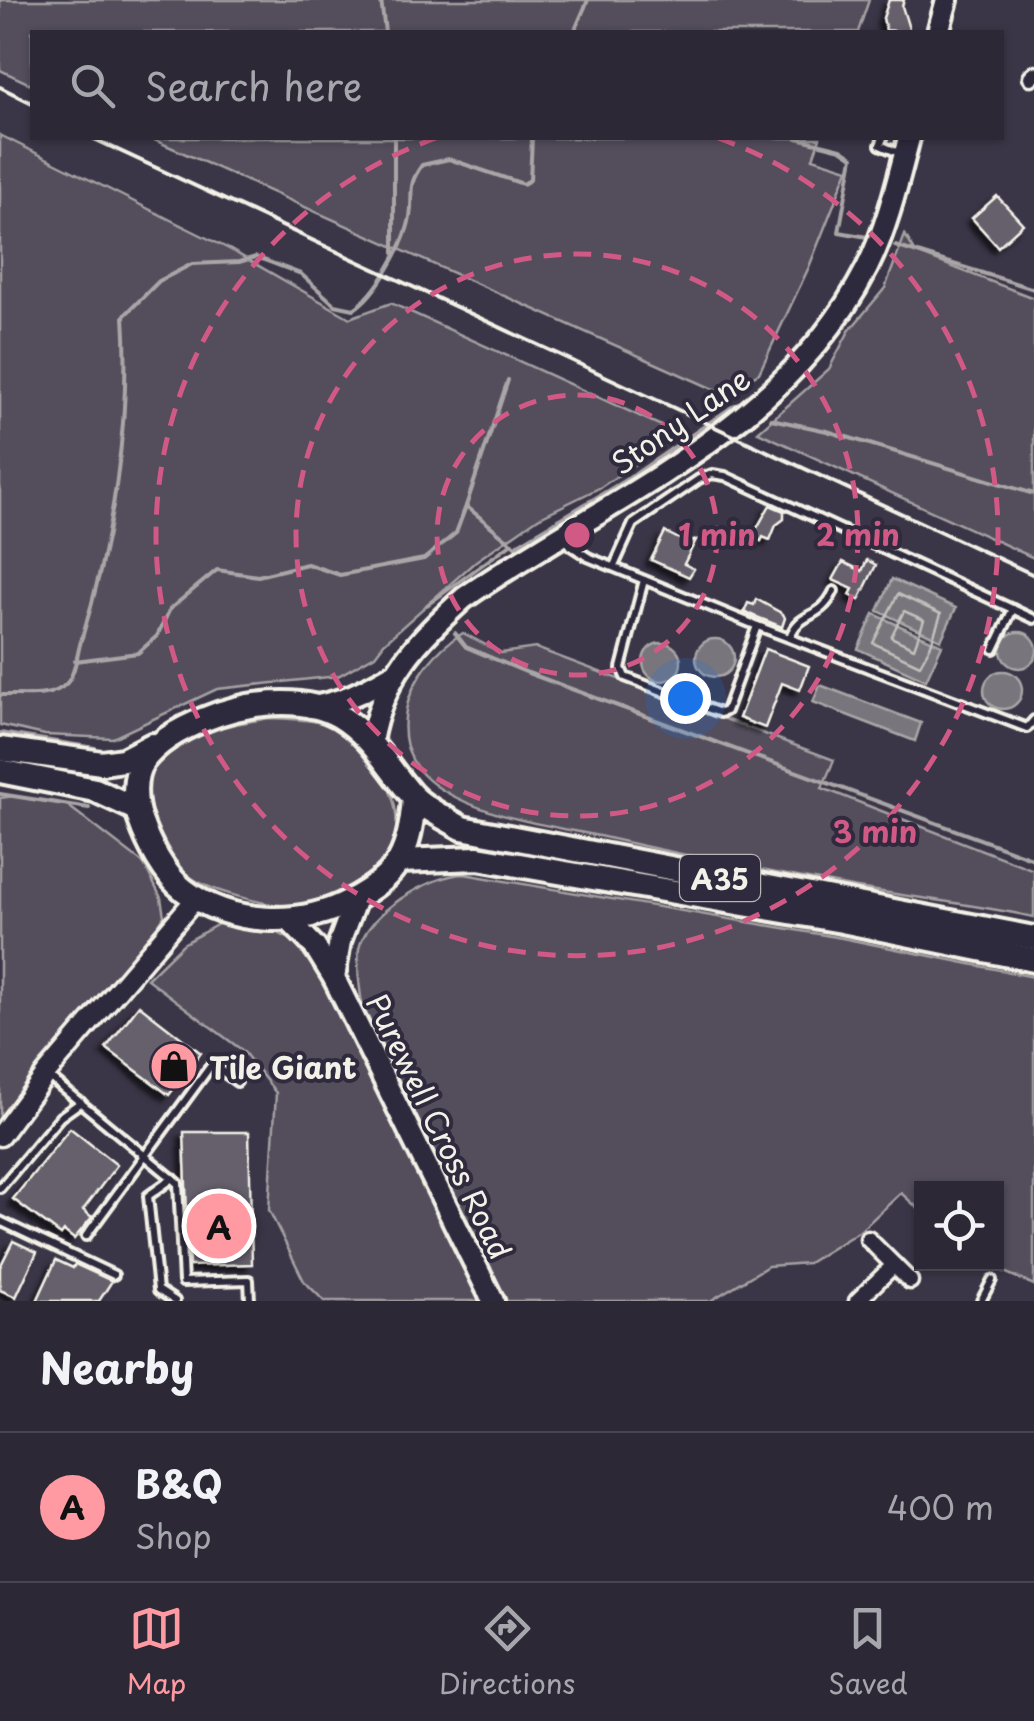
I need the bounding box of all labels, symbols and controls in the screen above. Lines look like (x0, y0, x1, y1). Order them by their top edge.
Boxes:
search box (30, 30, 1004, 140)
text: Search here (145, 57, 362, 114)
icon: search (65, 58, 120, 113)
street label: Stony Lane (601, 355, 759, 485)
text: 1 min (678, 511, 756, 556)
text: 2 min (816, 511, 900, 556)
centre of rings (559, 517, 595, 553)
your location (660, 673, 711, 724)
text: 3 min (833, 808, 917, 853)
road number: A35 (680, 855, 760, 901)
street label: Purewell Cross Road (356, 986, 524, 1266)
shop icon: Tile Giant (148, 1040, 200, 1092)
place label: Tile Giant (209, 1044, 357, 1089)
map controls (914, 1181, 1004, 1271)
button: locate (914, 1181, 1004, 1271)
pin: A (186, 1188, 252, 1264)
text: Nearby (40, 1335, 194, 1398)
text: B&Q (135, 1455, 222, 1512)
text: A (60, 1483, 85, 1531)
text: 400 m (887, 1483, 994, 1531)
text: Shop (135, 1512, 212, 1560)
tab: Map (126, 1601, 186, 1704)
tab: Directions (439, 1601, 575, 1704)
tab: Saved (828, 1601, 908, 1704)

